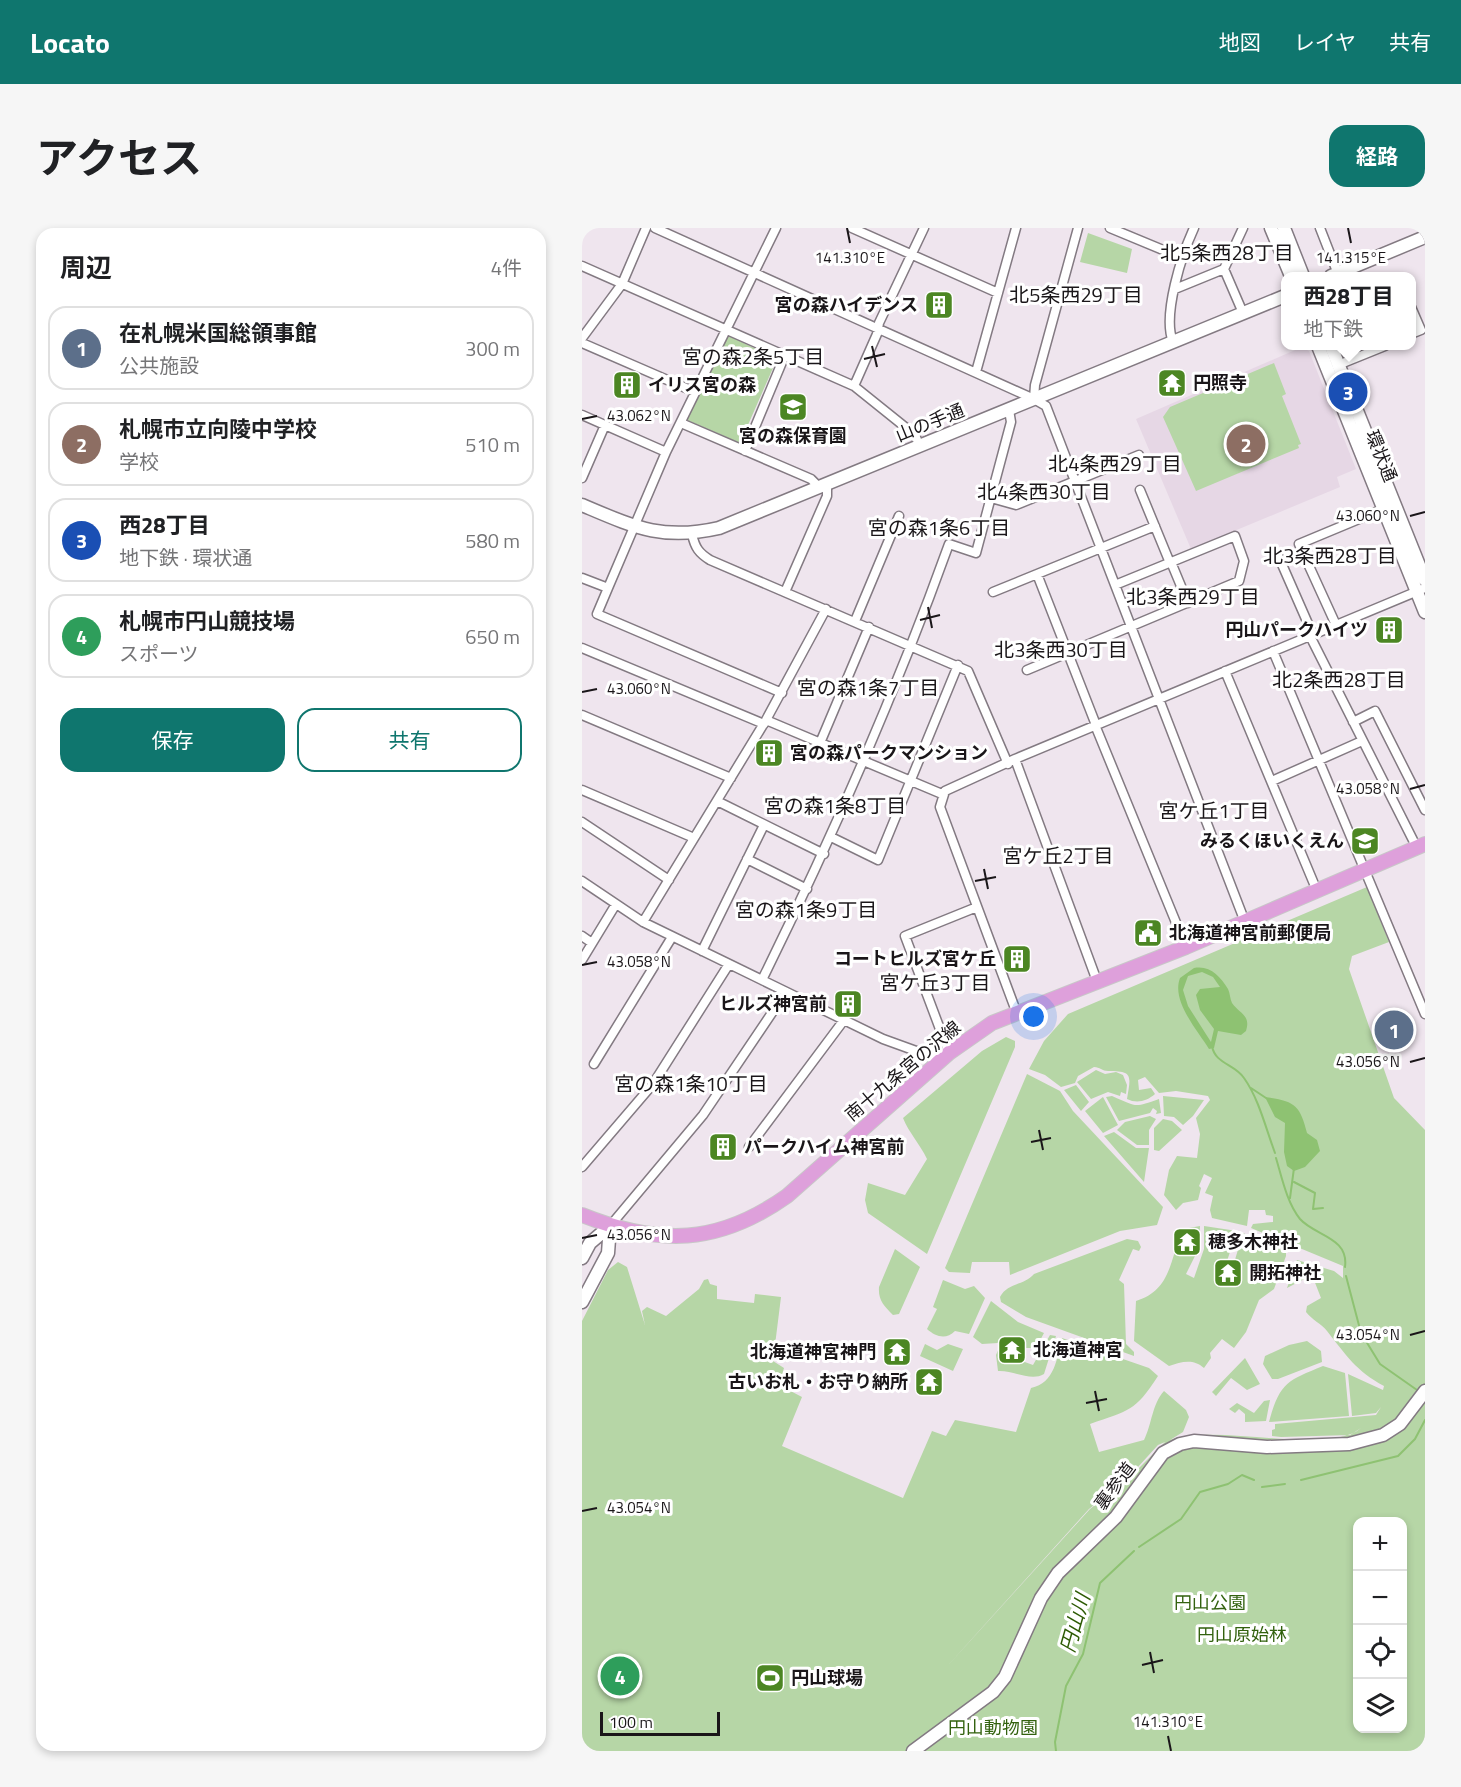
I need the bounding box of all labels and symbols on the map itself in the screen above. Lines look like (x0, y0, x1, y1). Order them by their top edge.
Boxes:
district label: 北5条西28丁目 (1160, 237, 1294, 268)
text: 141.310°E (815, 246, 885, 269)
text: 141.315°E (1316, 246, 1386, 269)
district label: 北5条西29丁目 (1009, 279, 1143, 310)
building icon: 宮の森ハイデンス (923, 289, 955, 321)
place label: 宮の森ハイデンス (775, 291, 918, 318)
district label: 宮の森2条5丁目 (682, 341, 824, 372)
temple icon: 円照寺 (1156, 367, 1188, 399)
building icon: イリス宮の森 (611, 369, 643, 401)
place label: 円照寺 (1193, 369, 1247, 396)
pin: 3 (1328, 370, 1368, 414)
place label: イリス宮の森 (648, 371, 756, 398)
school or university icon: 宮の森保育園 (777, 391, 809, 423)
street label: 山の手通 (891, 397, 968, 449)
text: 43.062°N (607, 404, 671, 427)
place label: 宮の森保育園 (739, 422, 847, 449)
pin: 2 (1226, 422, 1266, 466)
street label: 環状通 (1359, 426, 1404, 486)
district label: 北4条西29丁目 (1048, 448, 1182, 479)
district label: 北4条西30丁目 (977, 476, 1111, 507)
text: 43.060°N (1336, 504, 1400, 527)
district label: 宮の森1条6丁目 (868, 512, 1010, 543)
district label: 北3条西28丁目 (1263, 540, 1397, 571)
district label: 北3条西29丁目 (1126, 581, 1260, 612)
building icon: 円山パークハイツ (1373, 614, 1405, 646)
place label: 円山パークハイツ (1225, 616, 1368, 643)
district label: 北3条西30丁目 (994, 634, 1128, 665)
district label: 北2条西28丁目 (1272, 664, 1406, 695)
district label: 宮の森1条7丁目 (797, 672, 939, 703)
text: 43.060°N (607, 677, 671, 700)
building icon: 宮の森パークマンション (753, 737, 785, 769)
place label: 宮の森パークマンション (790, 739, 988, 766)
text: 43.058°N (1336, 777, 1400, 800)
district label: 宮の森1条8丁目 (764, 790, 906, 821)
district label: 宮ケ丘1丁目 (1158, 795, 1270, 826)
school or university icon: みるくほいくえん (1349, 825, 1381, 857)
place label: みるくほいくえん (1200, 827, 1344, 854)
district label: 宮ケ丘2丁目 (1002, 840, 1114, 871)
district label: 宮の森1条9丁目 (735, 894, 877, 925)
public building icon: 北海道神宮前郵便局 (1132, 917, 1164, 949)
place label: 北海道神宮前郵便局 (1169, 919, 1331, 946)
building icon: コートヒルズ宮ケ丘 (1001, 943, 1033, 975)
place label: コートヒルズ宮ケ丘 (834, 945, 996, 972)
text: 43.058°N (607, 950, 671, 973)
district label: 宮ケ丘3丁目 (879, 967, 991, 998)
building icon: ヒルズ神宮前 (832, 988, 864, 1020)
place label: ヒルズ神宮前 (719, 990, 827, 1017)
your location (1019, 1002, 1048, 1031)
pin: 1 (1374, 1008, 1414, 1052)
street label: 南十九条宮の沢線 (839, 1014, 967, 1127)
text: 43.056°N (1336, 1050, 1400, 1073)
district label: 宮の森1条10丁目 (614, 1068, 768, 1099)
building icon: パークハイム神宮前 (707, 1131, 739, 1163)
place label: パークハイム神宮前 (744, 1133, 904, 1160)
text: 43.056°N (607, 1223, 671, 1246)
temple icon: 穂多木神社 (1171, 1226, 1203, 1258)
place label: 穂多木神社 (1208, 1228, 1298, 1255)
temple icon: 開拓神社 (1212, 1257, 1244, 1289)
place label: 開拓神社 (1249, 1259, 1321, 1286)
text: 43.054°N (1336, 1323, 1400, 1346)
temple icon: 北海道神宮 (996, 1334, 1028, 1366)
temple icon: 北海道神宮神門 (881, 1336, 913, 1368)
place label: 北海道神宮 (1033, 1336, 1123, 1363)
place label: 北海道神宮神門 (750, 1338, 876, 1365)
temple icon: 古いお札・お守り納所 (913, 1366, 945, 1398)
place label: 古いお札・お守り納所 (728, 1368, 908, 1395)
street label: 裏参道 (1088, 1456, 1142, 1515)
text: 43.054°N (607, 1496, 671, 1519)
water label: 円山川 (1051, 1588, 1098, 1656)
park label: 円山公園 (1174, 1589, 1246, 1616)
park label: 円山原始林 (1197, 1621, 1287, 1648)
pin: 4 (600, 1654, 639, 1698)
sports icon: 円山球場 (754, 1662, 786, 1694)
place label: 円山球場 (791, 1664, 863, 1691)
scale bar (600, 1709, 720, 1736)
text: 141.310°E (1133, 1710, 1203, 1733)
park label: 円山動物園 (948, 1714, 1038, 1741)

